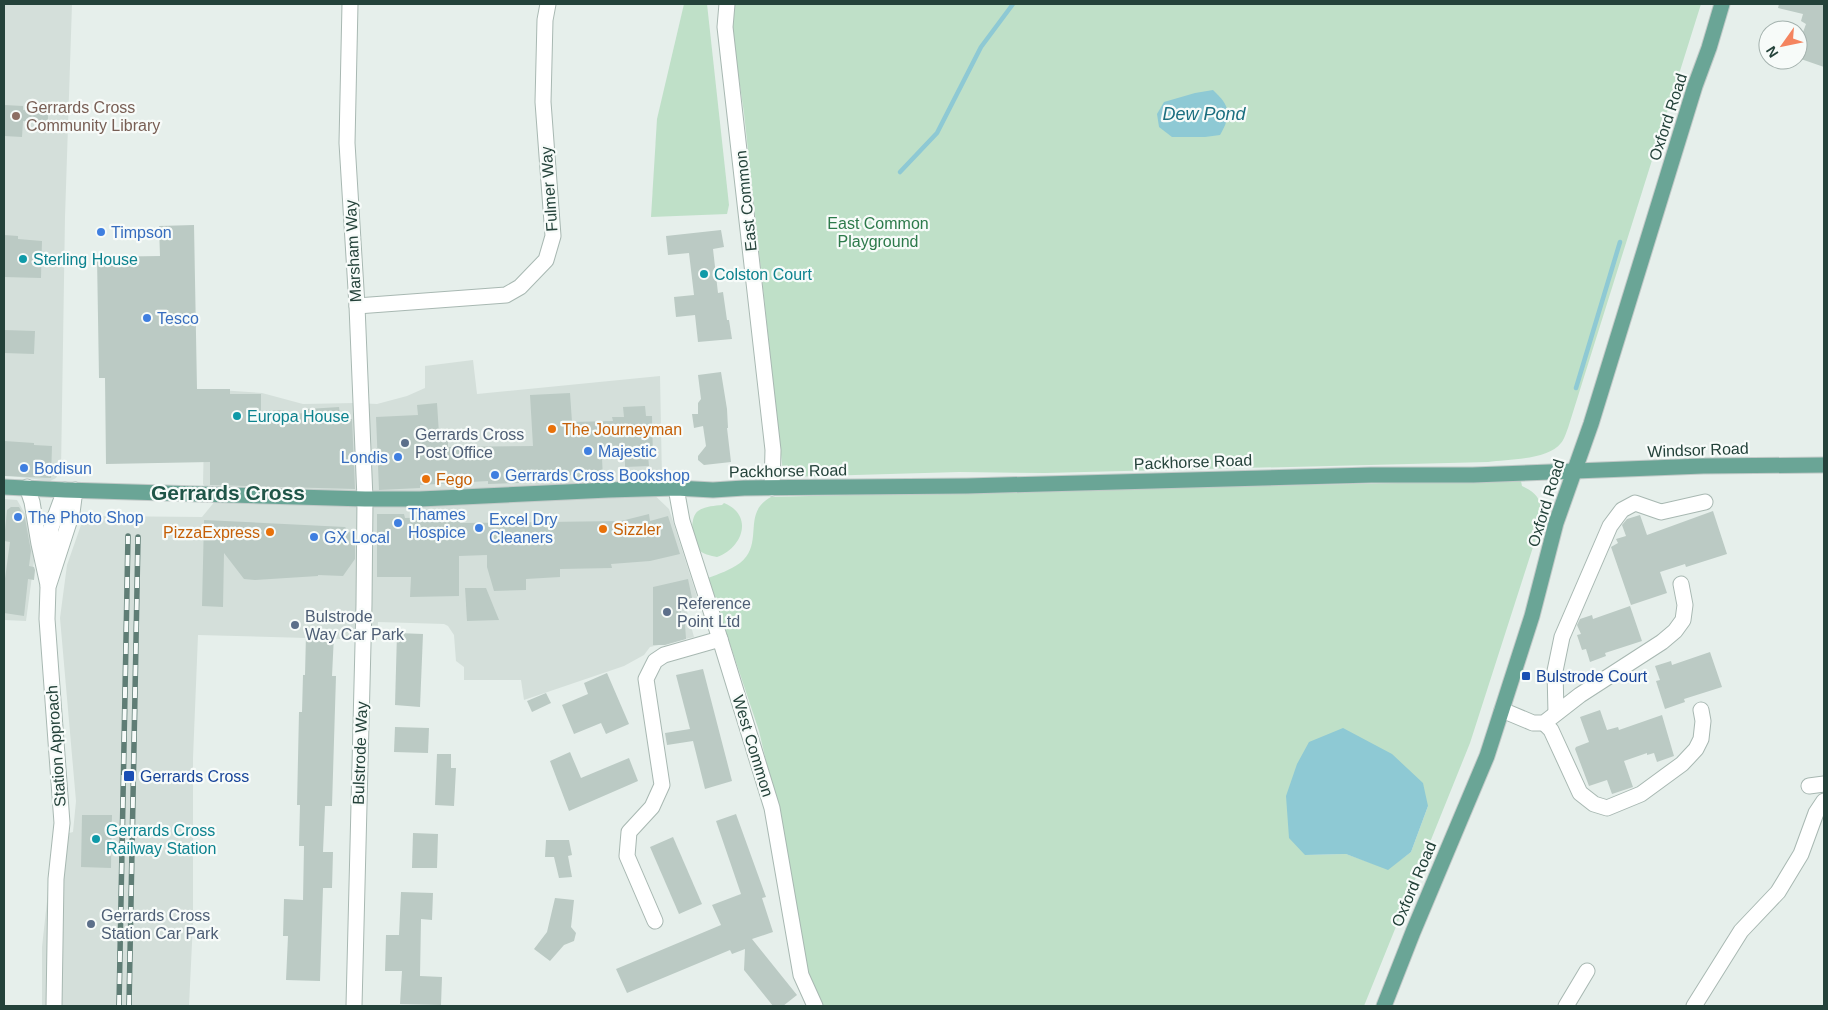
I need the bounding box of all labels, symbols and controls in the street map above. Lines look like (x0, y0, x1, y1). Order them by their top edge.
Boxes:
north arrow (1758, 20, 1808, 70)
text: N (1763, 43, 1782, 61)
street label: Oxford Road (1646, 71, 1690, 163)
place label: Gerrards Cross Community Library (26, 99, 160, 134)
water label: Dew Pond (1162, 104, 1247, 124)
marker: Gerrards Cross Community Library (10, 110, 22, 122)
street label: Fulmer Way (538, 146, 560, 232)
street label: East Common (732, 150, 760, 252)
street label: Marsham Way (342, 199, 364, 303)
park label: East Common Playground (827, 215, 929, 250)
place label: Timpson (111, 224, 172, 241)
marker: Timpson (95, 226, 107, 238)
place label: Sterling House (33, 251, 138, 268)
marker: Sterling House (17, 253, 29, 265)
place label: Colston Court (714, 266, 812, 283)
marker: Colston Court (698, 268, 710, 280)
place label: Tesco (157, 310, 199, 327)
marker: Tesco (141, 312, 153, 324)
place label: Europa House (247, 408, 349, 425)
marker: Europa House (231, 410, 243, 422)
place label: The Journeyman (562, 421, 682, 438)
marker: The Journeyman (546, 423, 558, 435)
place label: Gerrards Cross Post Office (415, 426, 524, 461)
marker: Gerrards Cross Post Office (399, 437, 411, 449)
street label: Windsor Road (1647, 440, 1749, 460)
place label: Majestic (598, 443, 657, 460)
marker: Majestic (582, 445, 594, 457)
place label: Londis (341, 449, 388, 466)
marker: Londis (392, 451, 404, 463)
street label: Packhorse Road (1134, 451, 1252, 473)
street label: Oxford Road (1525, 457, 1567, 549)
place label: Bodisun (34, 460, 92, 477)
street label: Packhorse Road (729, 461, 847, 481)
marker: Bodisun (18, 462, 30, 474)
place label: Gerrards Cross Bookshop (505, 467, 690, 484)
marker: Gerrards Cross Bookshop (489, 469, 501, 481)
place label: Fego (436, 471, 473, 488)
marker: Fego (420, 473, 432, 485)
district label: Gerrards Cross (151, 481, 305, 504)
place label: Thames Hospice (408, 506, 466, 541)
place label: The Photo Shop (28, 509, 144, 526)
marker: The Photo Shop (12, 511, 24, 523)
place label: Excel Dry Cleaners (489, 511, 557, 546)
marker: Thames Hospice (392, 517, 404, 529)
place label: Sizzler (613, 521, 662, 538)
marker: Excel Dry Cleaners (473, 522, 485, 534)
marker: Sizzler (597, 523, 609, 535)
place label: PizzaExpress (163, 524, 260, 541)
marker: PizzaExpress (264, 526, 276, 538)
place label: GX Local (324, 529, 390, 546)
marker: GX Local (308, 531, 320, 543)
place label: Reference Point Ltd (677, 595, 751, 630)
marker: Reference Point Ltd (661, 606, 673, 618)
place label: Bulstrode Way Car Park (305, 608, 405, 643)
marker: Bulstrode Way Car Park (289, 619, 301, 631)
place label: Bulstrode Court (1536, 668, 1648, 685)
marker: Bulstrode Court (1520, 670, 1532, 682)
street label: Station Approach (43, 685, 69, 807)
street label: West Common (729, 693, 777, 799)
street label: Bulstrode Way (350, 701, 370, 805)
place label: Gerrards Cross (140, 768, 249, 785)
marker: Gerrards Cross (122, 769, 136, 783)
place label: Gerrards Cross Railway Station (106, 822, 216, 857)
marker: Gerrards Cross Railway Station (90, 833, 102, 845)
street label: Oxford Road (1388, 839, 1440, 929)
place label: Gerrards Cross Station Car Park (101, 907, 219, 942)
marker: Gerrards Cross Station Car Park (85, 918, 97, 930)

